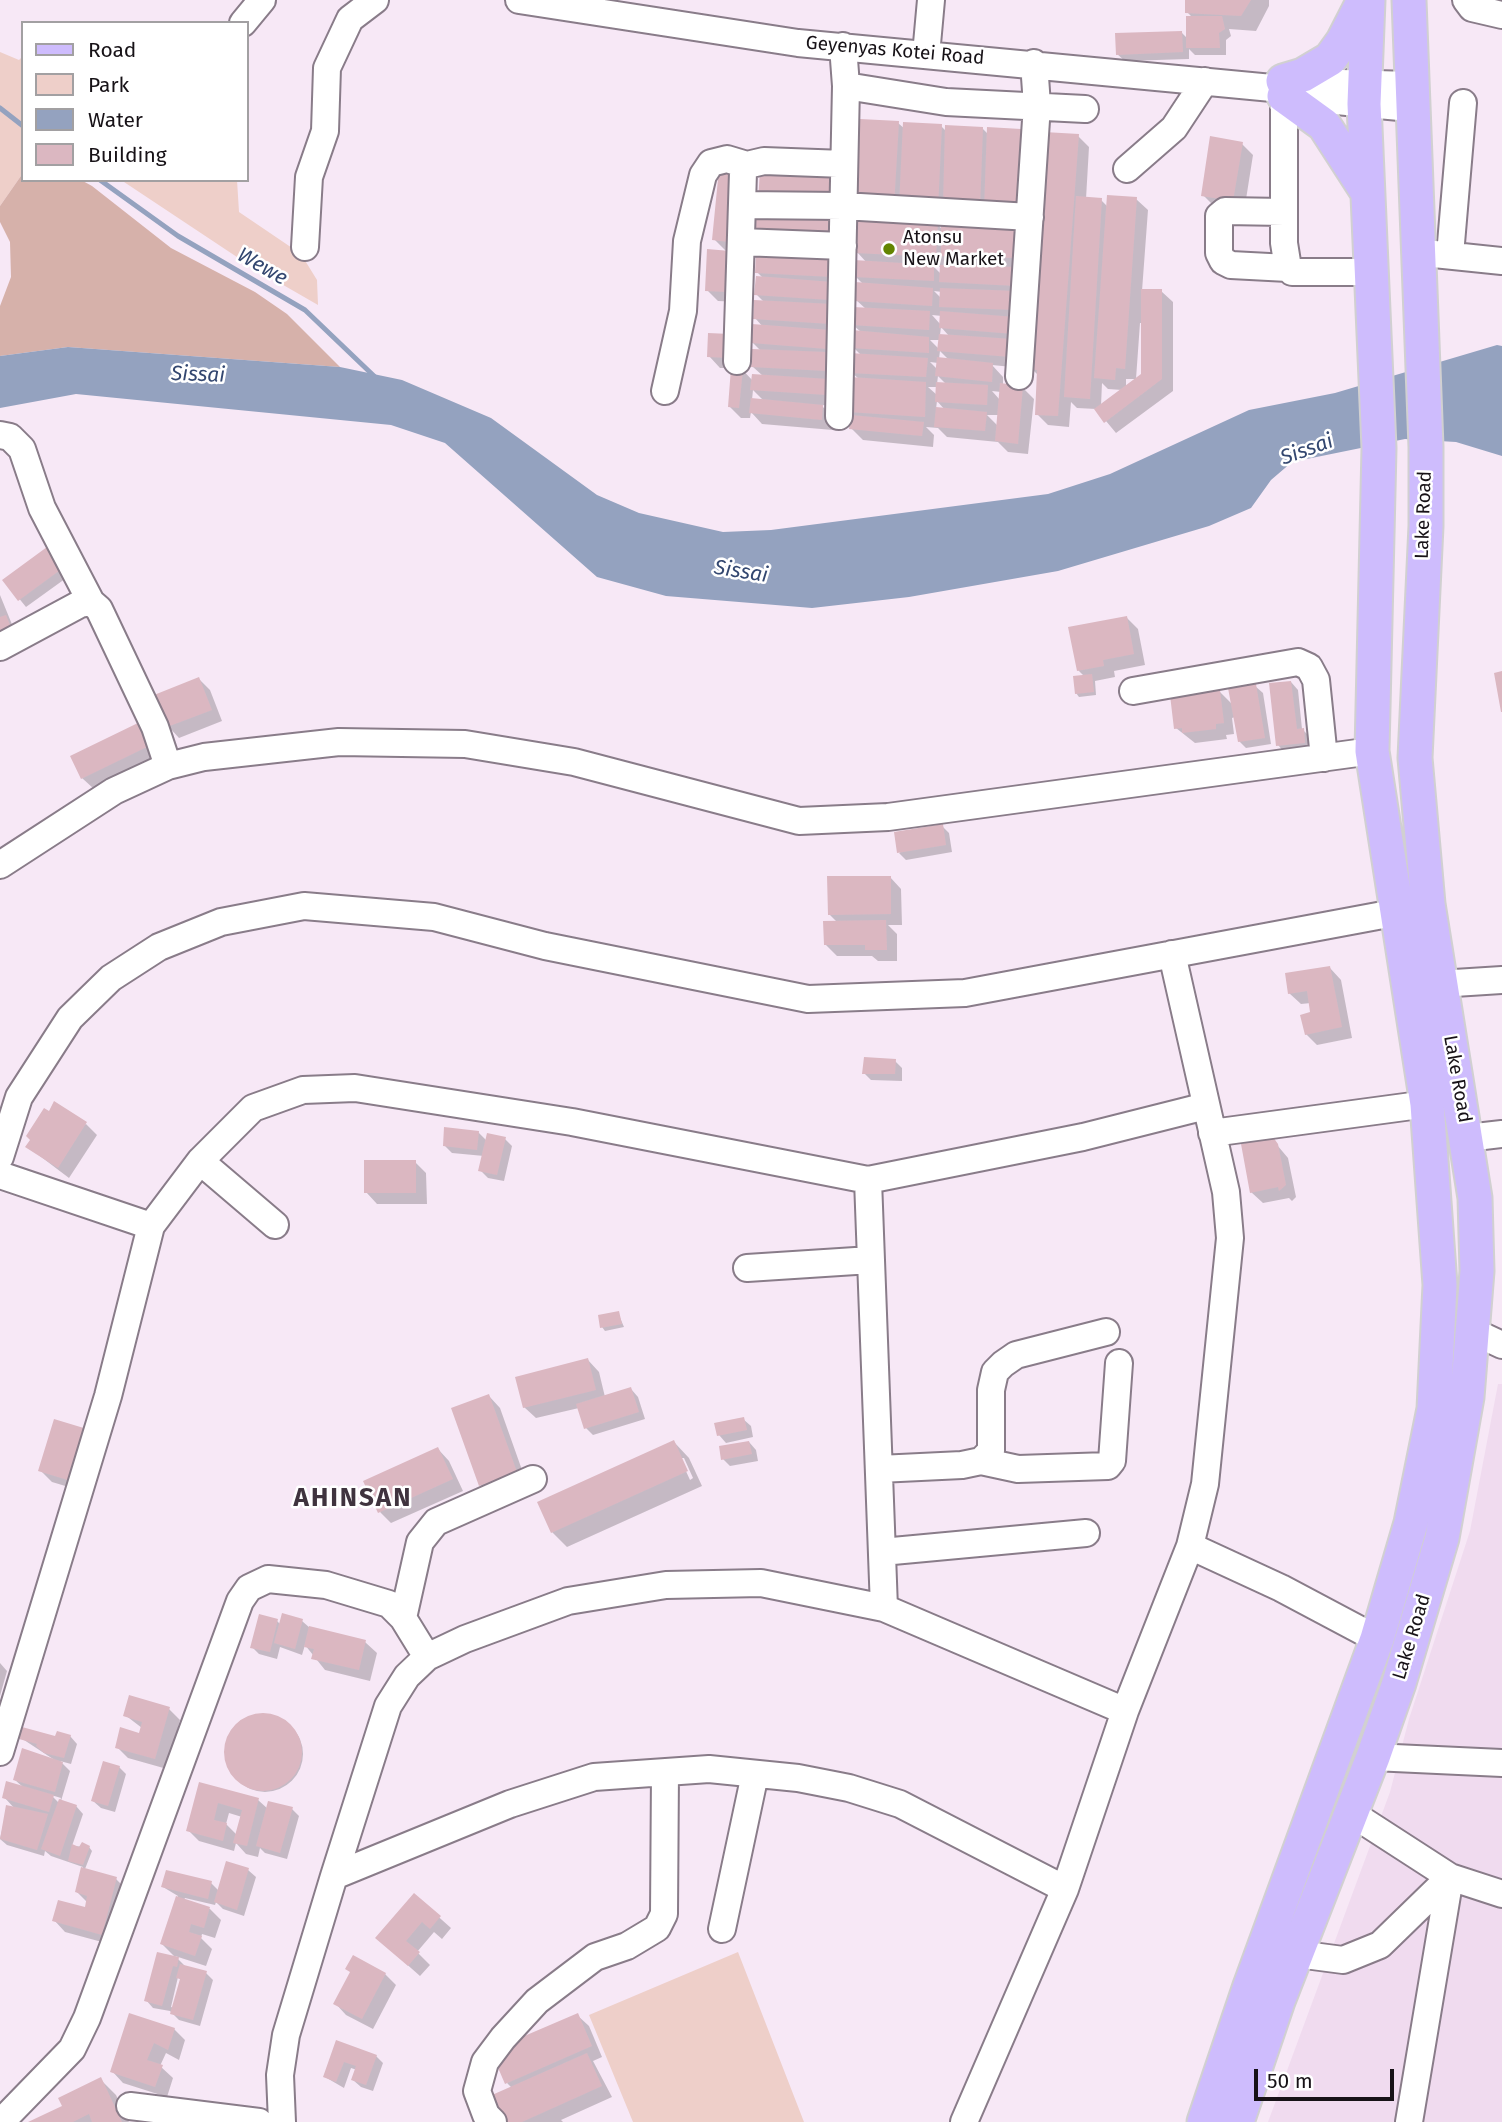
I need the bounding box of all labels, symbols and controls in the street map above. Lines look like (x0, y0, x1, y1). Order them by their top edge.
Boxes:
legend (21, 21, 248, 182)
street label: Geyenyas Kotei Road (805, 32, 985, 70)
text: Road (88, 37, 136, 63)
text: Park (88, 72, 129, 98)
text: Water (88, 107, 143, 133)
text: Building (88, 142, 167, 168)
place label: Atonsu New Market (903, 227, 1004, 271)
marker: Atonsu New Market (881, 241, 897, 257)
water label: Wewe (232, 243, 292, 291)
water label: Sissai (171, 361, 225, 389)
water label: Sissai (1277, 429, 1337, 471)
street label: Lake Road (1411, 470, 1437, 560)
water label: Sissai (712, 555, 770, 589)
street label: Lake Road (1438, 1034, 1476, 1124)
district label: AHINSAN (294, 1483, 412, 1515)
street label: Lake Road (1388, 1591, 1436, 1683)
scale bar (1257, 2056, 1397, 2100)
text: 50 m (1267, 2068, 1313, 2094)

